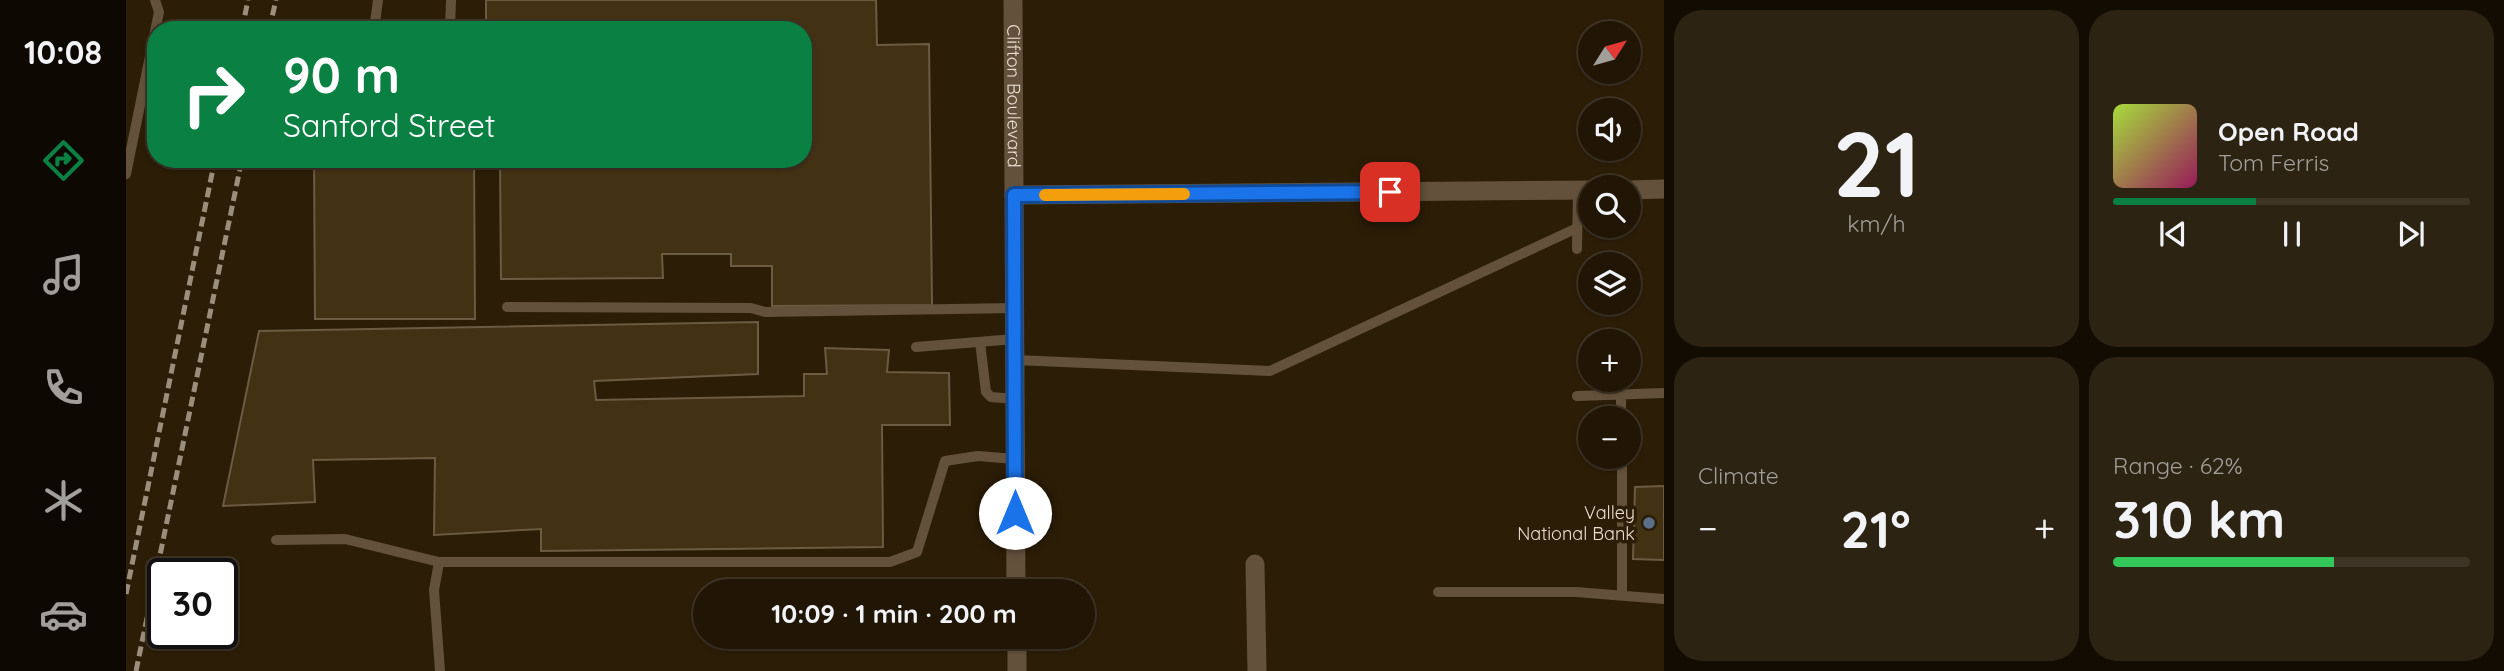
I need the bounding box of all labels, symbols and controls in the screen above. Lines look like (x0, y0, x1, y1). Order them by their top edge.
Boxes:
north arrow (1578, 21, 1642, 84)
map controls (1578, 21, 1641, 469)
street label: Clifton Boulevard (1002, 24, 1026, 168)
text: 10:08 (24, 32, 102, 72)
text: 90 m (283, 44, 400, 105)
icon: right (168, 49, 259, 140)
button: sound (1578, 98, 1641, 161)
text: Sanford Street (283, 105, 496, 145)
text: 21 (1833, 106, 1920, 220)
text: Open Road (2218, 115, 2359, 148)
icon: directions (39, 136, 88, 185)
text: Tom Ferris (2218, 148, 2329, 177)
pin (1360, 162, 1420, 222)
icon: arrive (1371, 173, 1409, 211)
button: search (1578, 175, 1641, 238)
text: km/h (1847, 209, 1906, 238)
icon: previous (2154, 215, 2192, 253)
icon: pause (2273, 215, 2311, 253)
icon: next (2392, 215, 2430, 253)
icon: music (39, 250, 88, 299)
button: layers (1578, 252, 1641, 315)
button: + (1578, 329, 1641, 392)
icon: phone (39, 363, 88, 412)
button: − (1578, 406, 1641, 469)
text: Range · 62% (2113, 451, 2243, 480)
text: Climate (1698, 461, 1779, 490)
icon: climate (39, 476, 88, 525)
position arrow (978, 476, 1052, 550)
text: 310 km (2113, 486, 2285, 551)
text: 21° (1841, 496, 1911, 561)
place label: Valley National Bank (1517, 501, 1635, 545)
text: − (1698, 504, 1718, 552)
text: + (2034, 504, 2055, 552)
marker: Valley National Bank (1641, 515, 1657, 531)
speed limit sign: 30 (147, 558, 238, 649)
icon: car (39, 590, 88, 639)
text: 10:09 · 1 min · 200 m (771, 597, 1017, 630)

